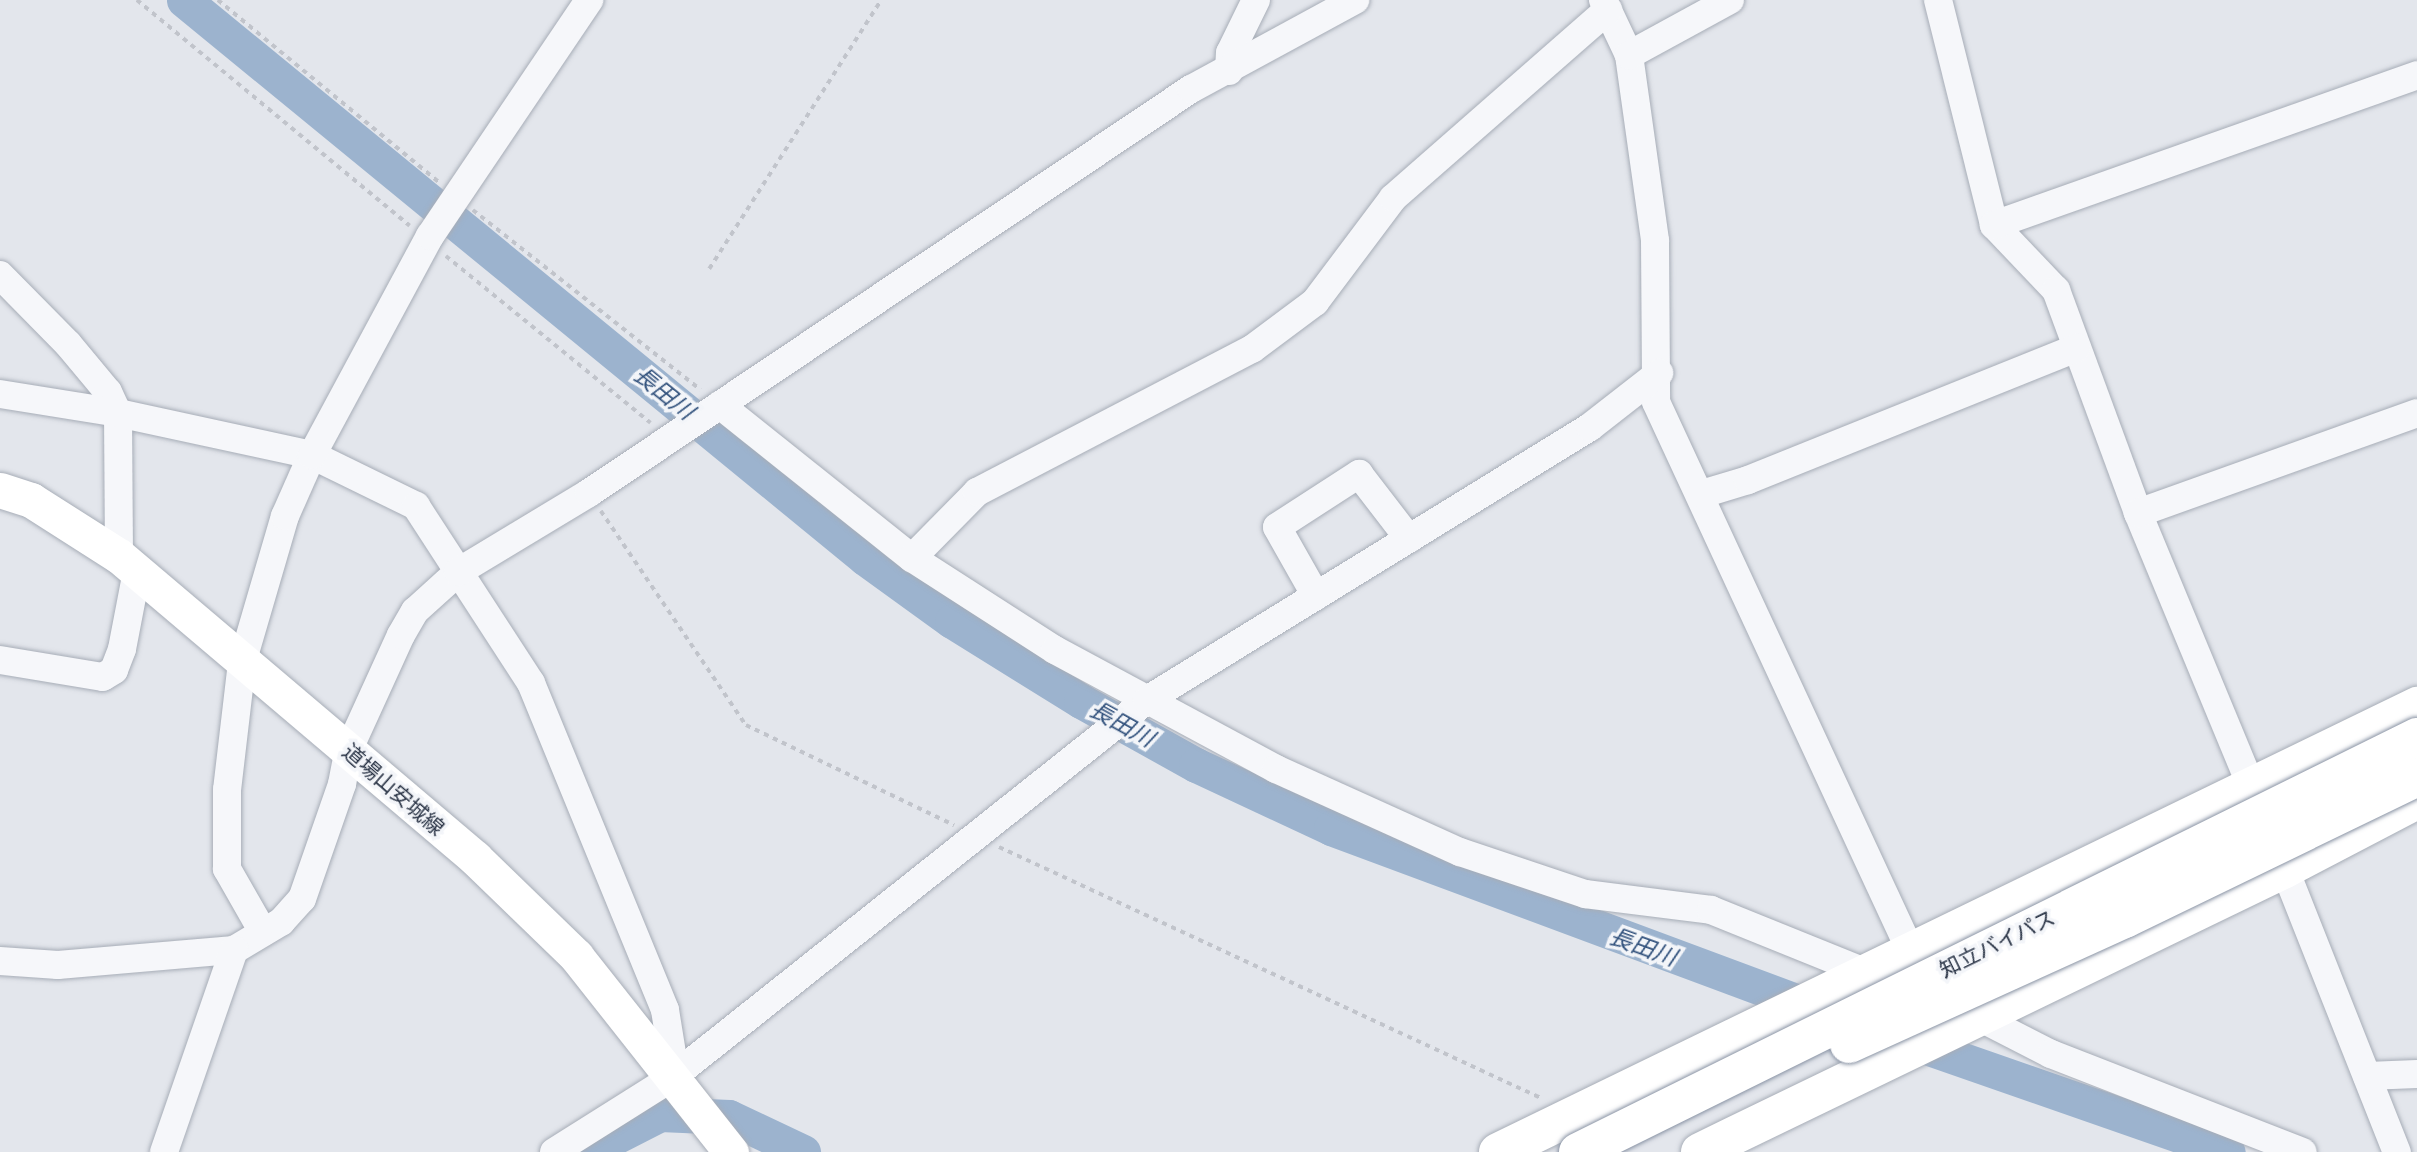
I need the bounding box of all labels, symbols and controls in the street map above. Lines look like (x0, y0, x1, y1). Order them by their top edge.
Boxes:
water label: 長田川 (629, 361, 699, 425)
water label: 長田川 (1085, 695, 1159, 753)
street label: 道場山安城線 (338, 738, 450, 840)
street label: 知立バイパス (1935, 904, 2059, 982)
water label: 長田川 (1606, 922, 1680, 972)

